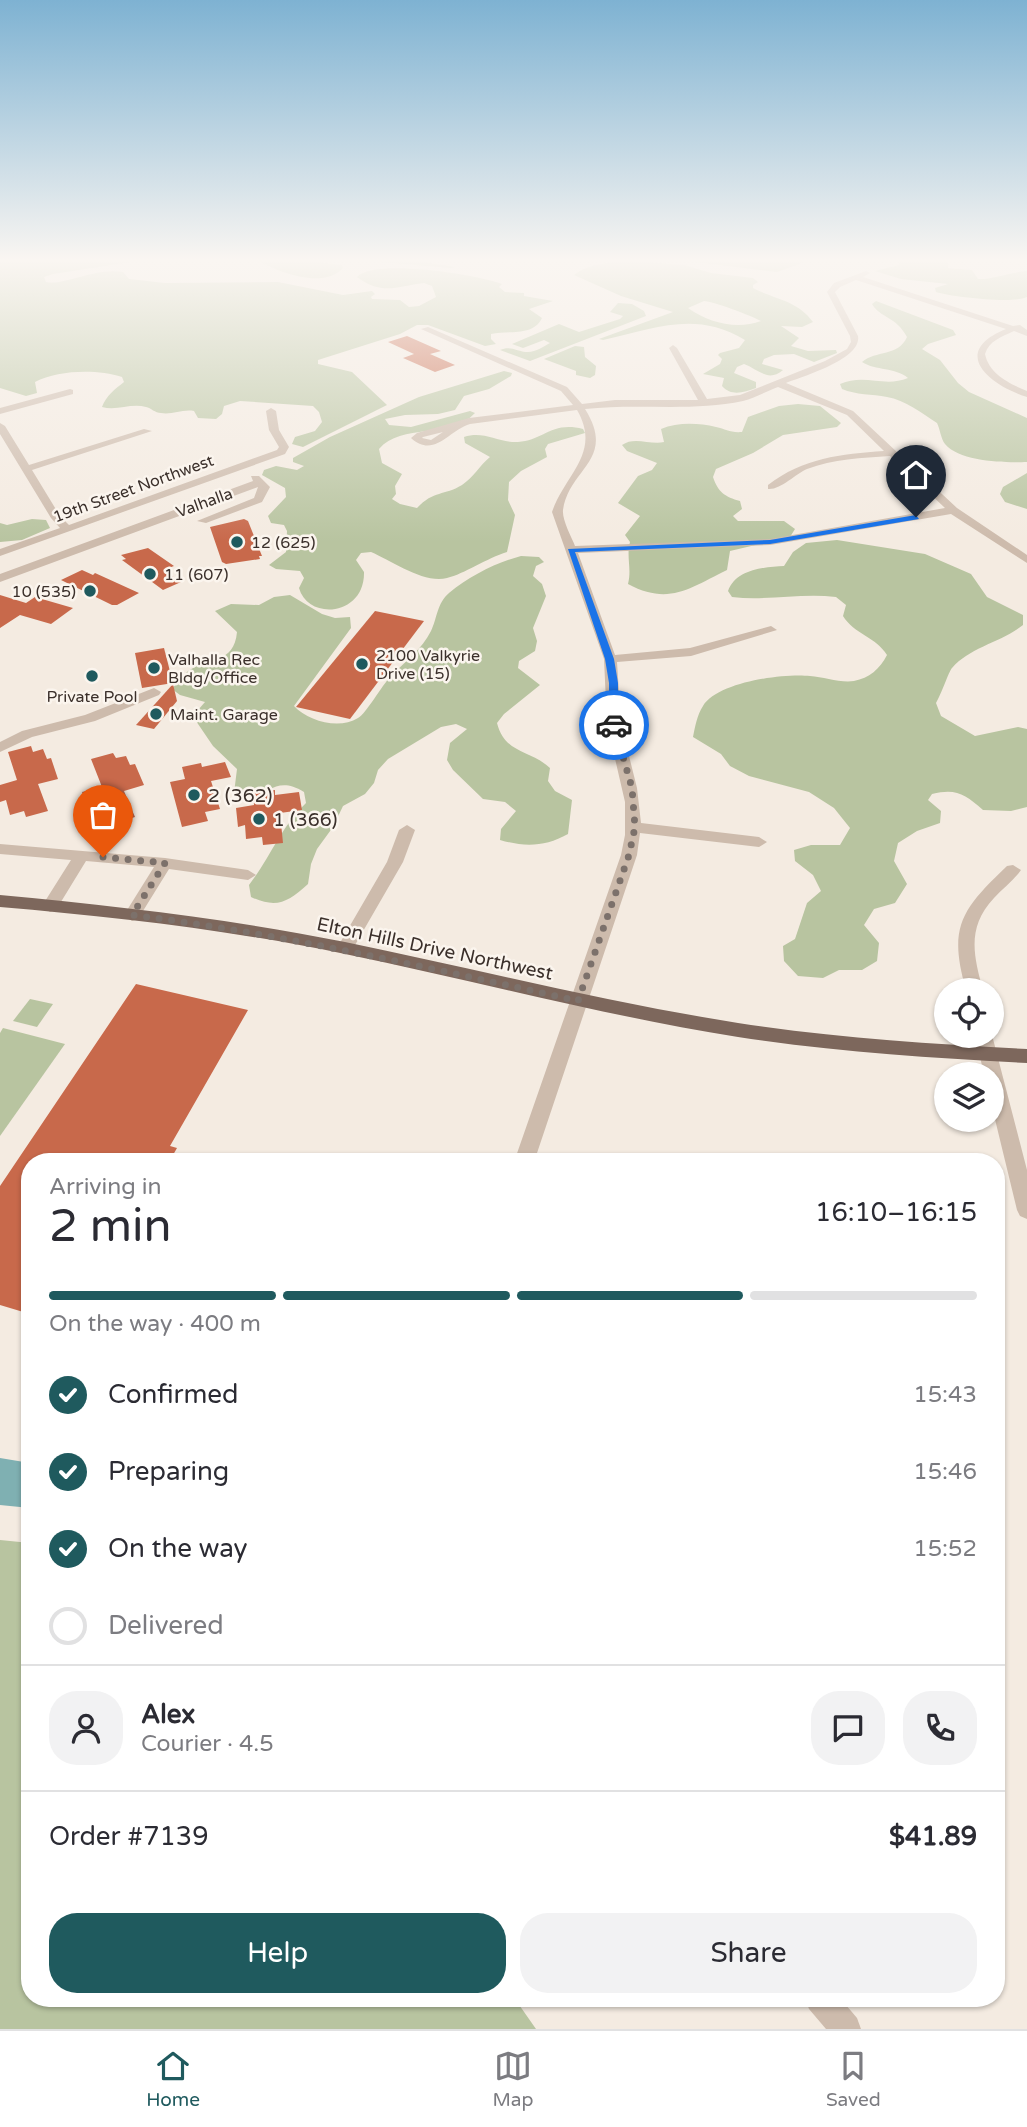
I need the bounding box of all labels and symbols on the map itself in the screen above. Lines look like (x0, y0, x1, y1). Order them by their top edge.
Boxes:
pin (886, 445, 946, 517)
street label: 19th Street Northwest (50, 451, 216, 527)
street label: Valhalla (173, 483, 235, 522)
place label: 12 (625) (251, 533, 315, 553)
marker: 12 (625) (229, 534, 245, 550)
place label: 11 (607) (164, 565, 228, 585)
marker: 11 (607) (142, 566, 158, 582)
place label: 10 (535) (12, 582, 76, 602)
marker: 10 (535) (82, 583, 98, 599)
place label: 2100 Valkyrie Drive (15) (376, 646, 480, 684)
place label: Valhalla Rec Bldg/Office (168, 650, 260, 688)
marker: 2100 Valkyrie Drive (15) (354, 656, 370, 672)
marker: Valhalla Rec Bldg/Office (146, 660, 162, 676)
marker: Private Pool (84, 668, 100, 684)
place label: Private Pool (46, 687, 138, 707)
courier (579, 690, 649, 760)
place label: Maint. Garage (170, 705, 278, 725)
marker: Maint. Garage (148, 706, 164, 722)
pin (73, 785, 133, 857)
place label: 2 (362) (208, 785, 273, 807)
marker: 2 (362) (186, 787, 202, 803)
place label: 1 (366) (273, 809, 338, 831)
marker: 1 (366) (251, 811, 267, 827)
street label: Elton Hills Drive Northwest (315, 913, 555, 985)

